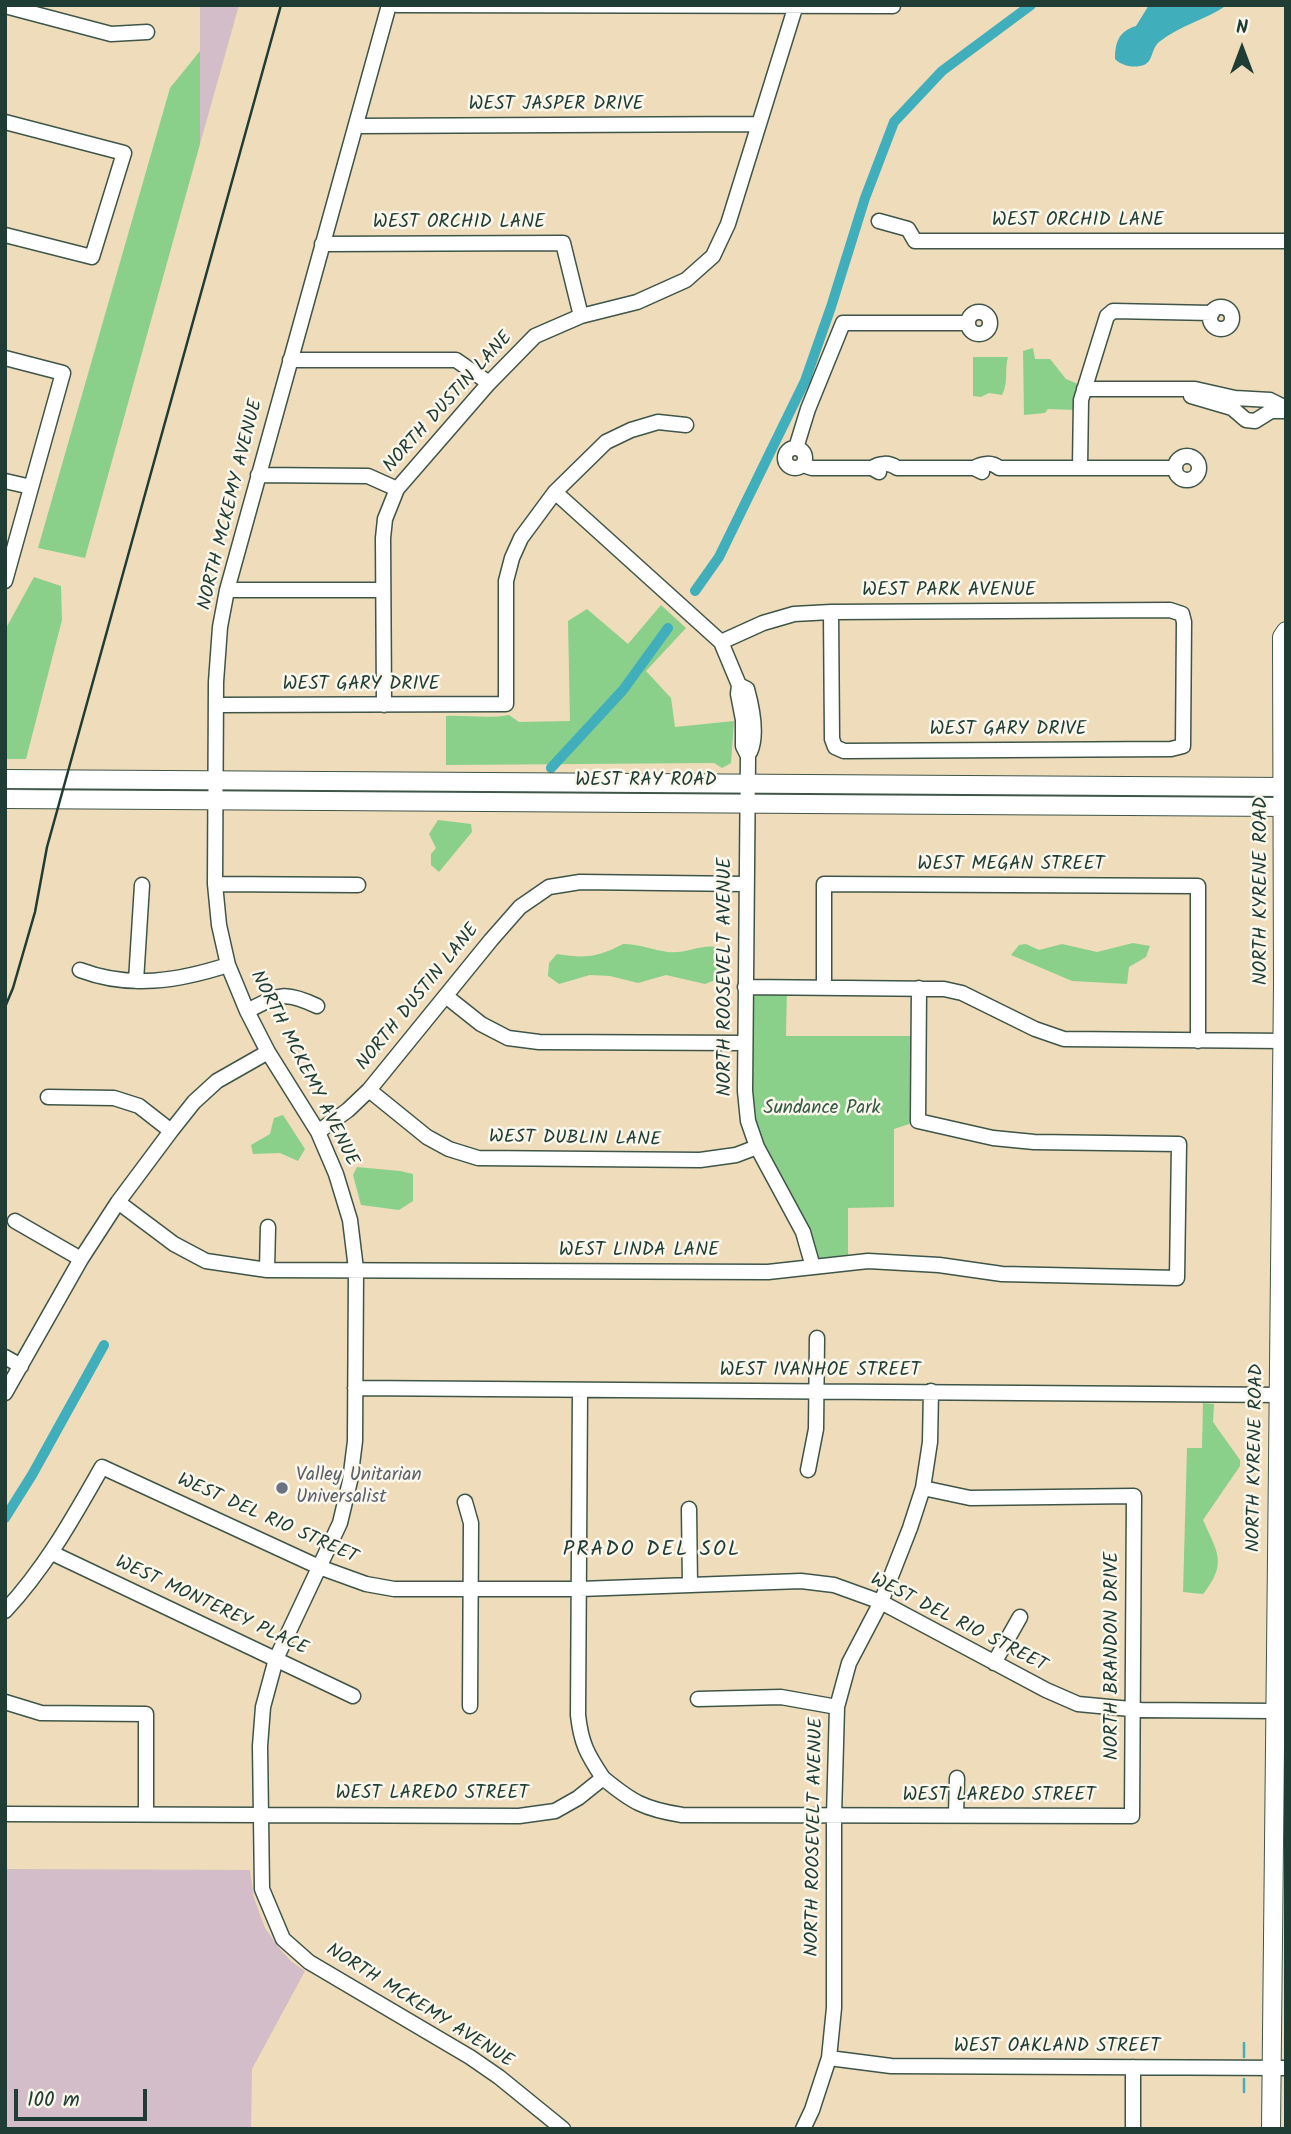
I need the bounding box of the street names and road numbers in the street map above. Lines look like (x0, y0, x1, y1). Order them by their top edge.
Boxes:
street label: WEST JASPER DRIVE (469, 95, 643, 117)
street label: WEST ORCHID LANE (992, 211, 1164, 233)
street label: WEST ORCHID LANE (373, 213, 545, 235)
street label: NORTH DUSTIN LANE (380, 328, 518, 478)
street label: NORTH MCKEMY AVENUE (195, 397, 269, 613)
street label: WEST PARK AVENUE (862, 581, 1036, 603)
street label: WEST GARY DRIVE (282, 675, 440, 697)
street label: WEST GARY DRIVE (929, 720, 1087, 742)
street label: WEST RAY ROAD (575, 771, 717, 793)
street label: NORTH KYRENE ROAD (1252, 797, 1274, 985)
street label: WEST MEGAN STREET (917, 855, 1105, 877)
street label: NORTH ROOSEVELT AVENUE (716, 857, 738, 1097)
street label: NORTH DUSTIN LANE (353, 920, 485, 1076)
street label: NORTH MCKEMY AVENUE (244, 967, 362, 1171)
street label: WEST DUBLIN LANE (489, 1127, 661, 1153)
street label: WEST LINDA LANE (559, 1241, 719, 1263)
street label: WEST IVANHOE STREET (719, 1361, 921, 1383)
street label: NORTH KYRENE ROAD (1244, 1363, 1270, 1553)
street label: WEST DEL RIO STREET (173, 1470, 361, 1570)
street label: WEST MONTEREY PLACE (111, 1552, 311, 1662)
street label: NORTH BRANDON DRIVE (1103, 1552, 1125, 1760)
street label: WEST DEL RIO STREET (866, 1570, 1050, 1678)
street label: NORTH ROOSEVELT AVENUE (803, 1717, 829, 1957)
street label: WEST LAREDO STREET (335, 1784, 529, 1806)
street label: WEST LAREDO STREET (902, 1786, 1096, 1808)
street label: NORTH MCKEMY AVENUE (321, 1940, 517, 2074)
street label: WEST OAKLAND STREET (954, 2037, 1160, 2059)

